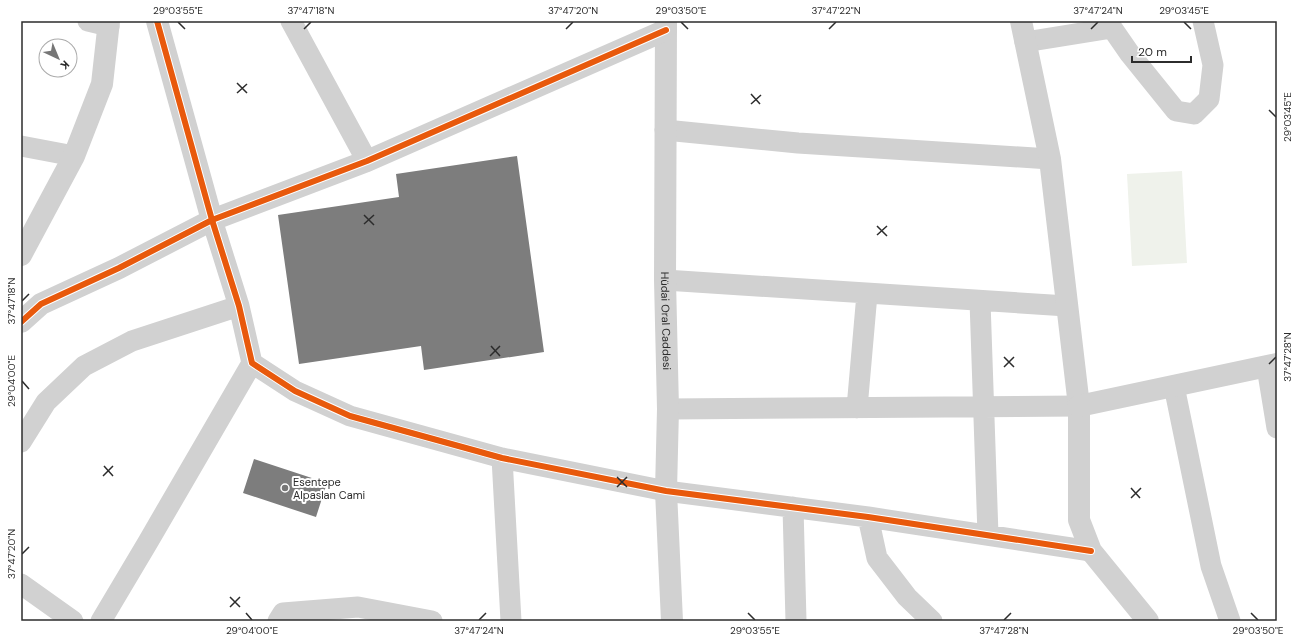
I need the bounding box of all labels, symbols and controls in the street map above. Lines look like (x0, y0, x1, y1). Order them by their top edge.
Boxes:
text: 29°03'55"E (153, 4, 203, 17)
text: 37°47'18"N (288, 4, 334, 17)
text: 37°47'20"N (548, 4, 598, 17)
text: 29°03'50"E (656, 4, 707, 17)
text: 37°47'22"N (811, 4, 861, 17)
text: 37°47'24"N (1073, 4, 1123, 17)
text: 29°03'45"E (1159, 4, 1209, 17)
north arrow (38, 38, 78, 78)
scale bar (1132, 38, 1191, 64)
text: 20 m (1138, 44, 1167, 60)
text: K (57, 58, 72, 73)
text: 29°03'45"E (1281, 92, 1294, 142)
street label: Hüdai Oral Caddesi (658, 272, 674, 370)
text: 37°47'18"N (5, 278, 18, 324)
text: 37°47'28"N (1281, 332, 1294, 382)
text: 29°04'00"E (5, 355, 18, 407)
place label: Esentepe Alpaslan Cami (293, 475, 365, 502)
marker: Esentepe Alpaslan Cami (280, 483, 290, 493)
text: 37°47'20"N (5, 529, 18, 579)
text: 29°04'00"E (226, 624, 278, 637)
text: 37°47'24"N (454, 624, 504, 637)
text: 29°03'55"E (730, 624, 780, 637)
text: 37°47'28"N (979, 624, 1029, 637)
text: 29°03'50"E (1233, 624, 1284, 637)

